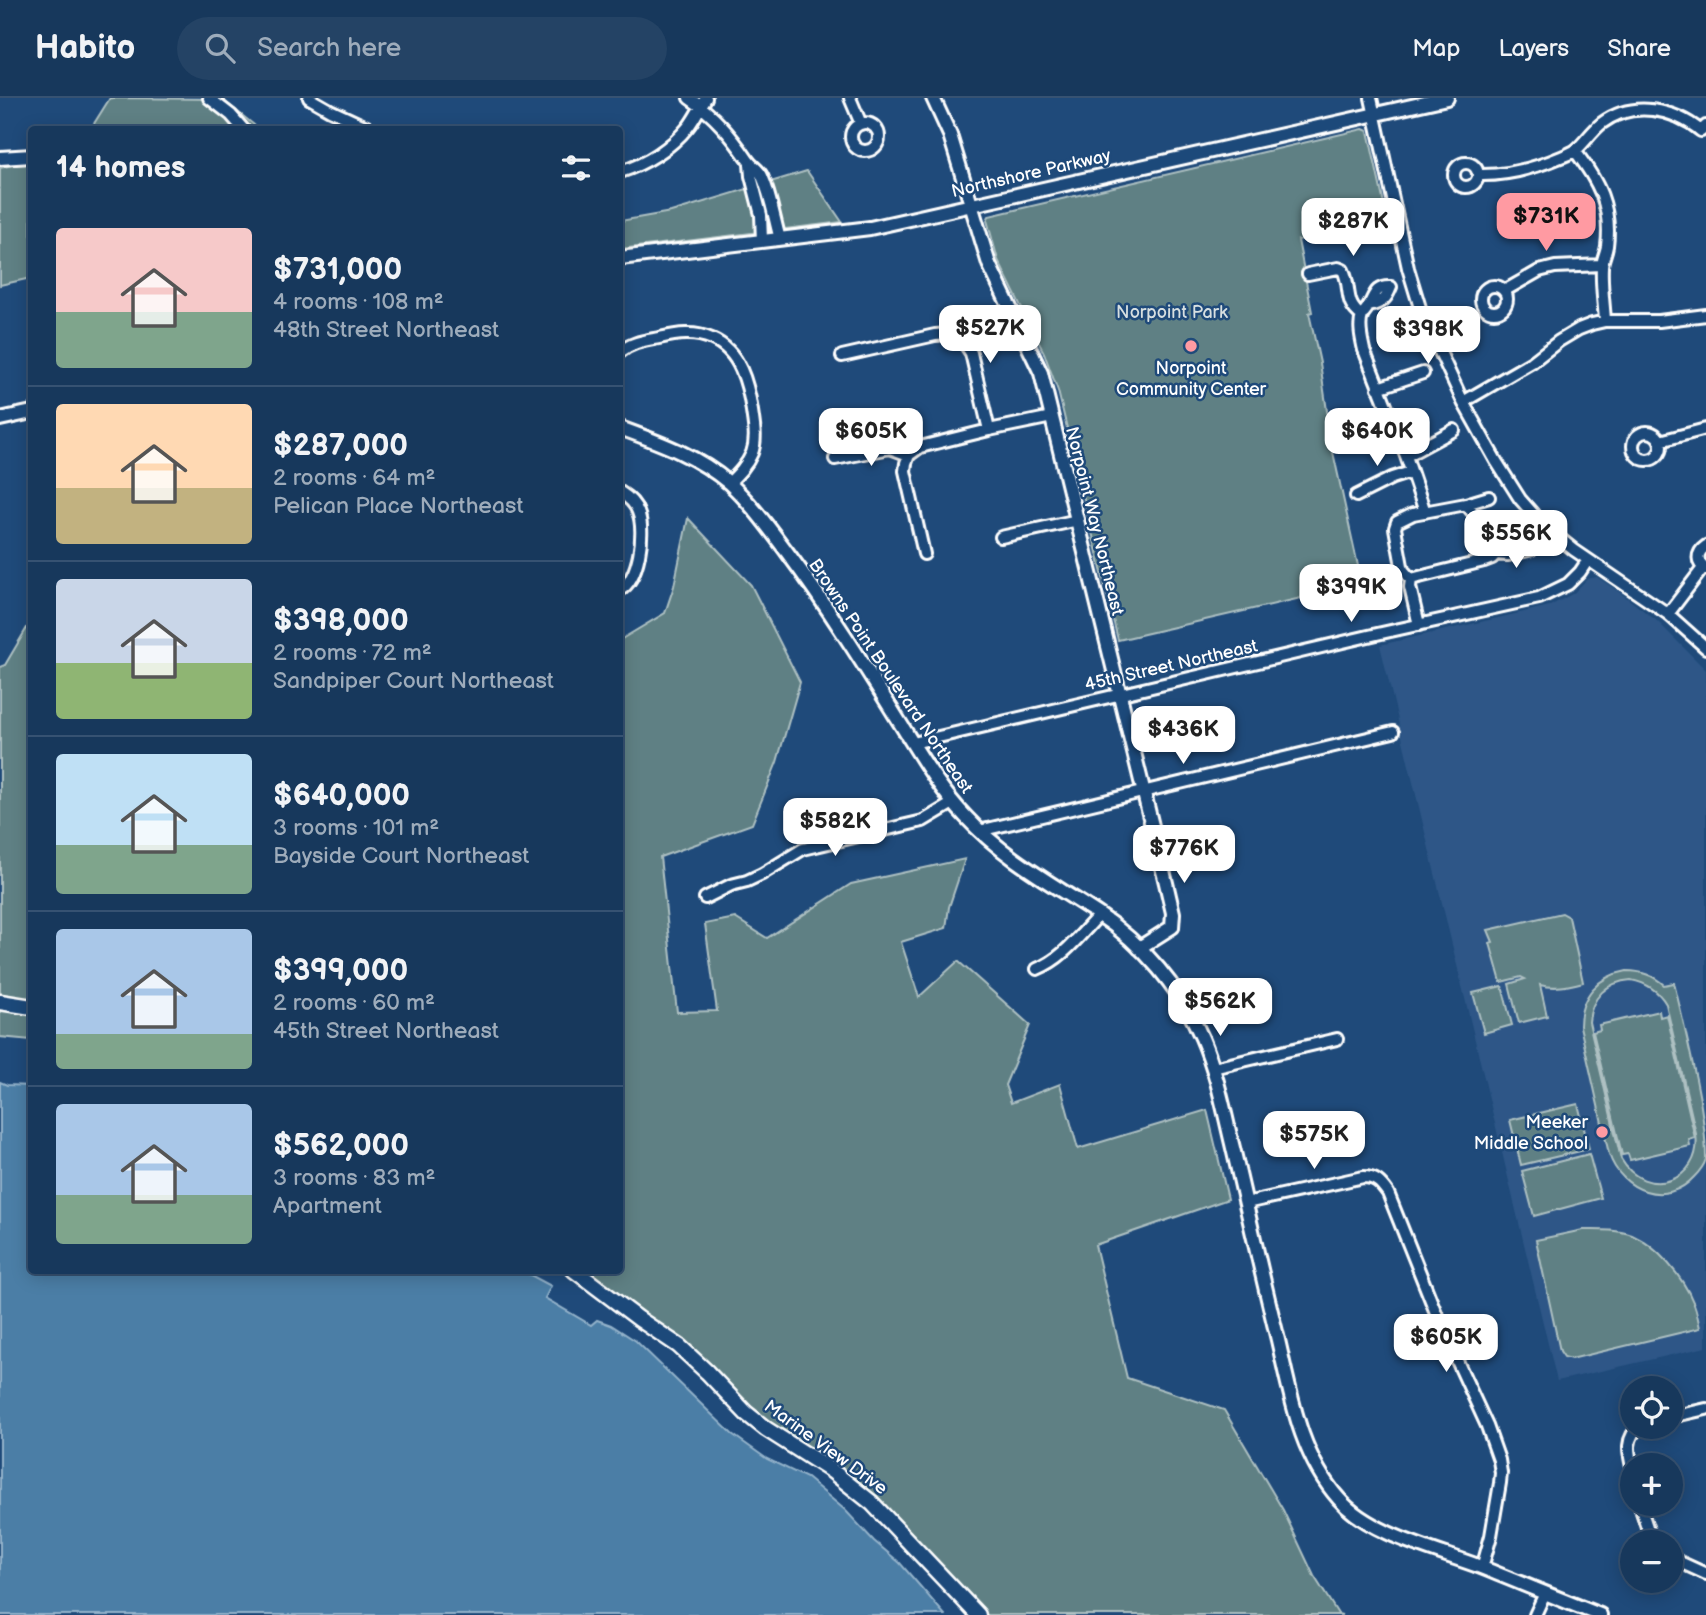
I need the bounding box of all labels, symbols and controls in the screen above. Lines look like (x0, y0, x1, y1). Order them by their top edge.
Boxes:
search box (177, 17, 667, 80)
text: Habito (35, 28, 135, 68)
icon: search (201, 29, 239, 67)
text: Search here (257, 33, 401, 64)
text: Map (1412, 34, 1460, 63)
text: Layers (1498, 34, 1569, 63)
text: Share (1607, 34, 1671, 63)
street label: Northshore Parkway (949, 145, 1114, 202)
icon: filters (557, 149, 595, 187)
text: 14 homes (56, 150, 185, 186)
pin: $731K (1497, 194, 1595, 253)
pin: $287K (1304, 198, 1402, 258)
text: $731K (1513, 202, 1579, 230)
text: $287K (1317, 207, 1389, 235)
text: $731,000 (273, 252, 402, 288)
icon: home (112, 256, 196, 340)
text: 4 rooms · 108 m² (273, 288, 444, 316)
park label: Norpoint Park (1116, 302, 1228, 323)
pin: $527K (941, 306, 1039, 365)
pin: $398K (1379, 306, 1477, 366)
text: $527K (955, 314, 1025, 342)
text: $398K (1392, 315, 1464, 343)
text: 48th Street Northeast (273, 316, 499, 344)
marker: Norpoint Community Center (1183, 338, 1199, 354)
place label: Norpoint Community Center (1116, 358, 1267, 400)
pin: $605K (822, 408, 920, 468)
pin: $640K (1328, 408, 1426, 468)
text: $605K (835, 417, 907, 445)
text: $640K (1341, 417, 1413, 445)
street label: Norpoint Way Northeast (1061, 425, 1128, 618)
text: $287,000 (273, 428, 408, 464)
icon: home (112, 432, 196, 516)
text: 2 rooms · 64 m² (273, 464, 435, 492)
text: Pelican Place Northeast (273, 492, 523, 520)
pin: $556K (1467, 510, 1565, 570)
text: $556K (1480, 519, 1552, 547)
street label: Browns Point Boulevard Northeast (804, 555, 977, 798)
pin: $399K (1302, 564, 1400, 624)
text: $399K (1315, 573, 1387, 601)
text: $398,000 (273, 603, 409, 639)
icon: home (112, 607, 196, 691)
street label: 45th Street Northeast (1083, 635, 1260, 696)
text: 2 rooms · 72 m² (273, 639, 432, 667)
text: Sandpiper Court Northeast (273, 667, 554, 695)
pin: $436K (1134, 706, 1232, 766)
text: $436K (1147, 715, 1219, 743)
text: $640,000 (273, 778, 410, 814)
icon: home (112, 782, 196, 866)
pin: $582K (786, 798, 884, 858)
text: $582K (799, 807, 871, 835)
text: 3 rooms · 101 m² (273, 814, 439, 842)
pin: $776K (1135, 826, 1233, 885)
text: $776K (1149, 834, 1219, 862)
text: Bayside Court Northeast (273, 842, 529, 870)
text: $399,000 (273, 953, 408, 989)
icon: home (112, 957, 196, 1041)
pin: $562K (1171, 978, 1269, 1038)
text: $562K (1184, 987, 1256, 1015)
text: 2 rooms · 60 m² (273, 989, 435, 1017)
text: 45th Street Northeast (273, 1017, 499, 1045)
pin: $575K (1265, 1112, 1363, 1171)
place label: Meeker Middle School (1474, 1112, 1588, 1154)
text: $575K (1279, 1120, 1349, 1148)
marker: Meeker Middle School (1594, 1124, 1610, 1140)
text: $562,000 (273, 1128, 409, 1164)
icon: home (112, 1132, 196, 1216)
text: 3 rooms · 83 m² (273, 1164, 435, 1192)
text: Apartment (273, 1192, 382, 1220)
pin: $605K (1397, 1314, 1495, 1374)
text: $605K (1410, 1323, 1482, 1351)
map controls (1620, 1376, 1683, 1593)
button: locate (1620, 1376, 1683, 1439)
street label: Marine View Drive (760, 1396, 892, 1499)
button: + (1620, 1453, 1683, 1516)
button: − (1620, 1530, 1683, 1593)

